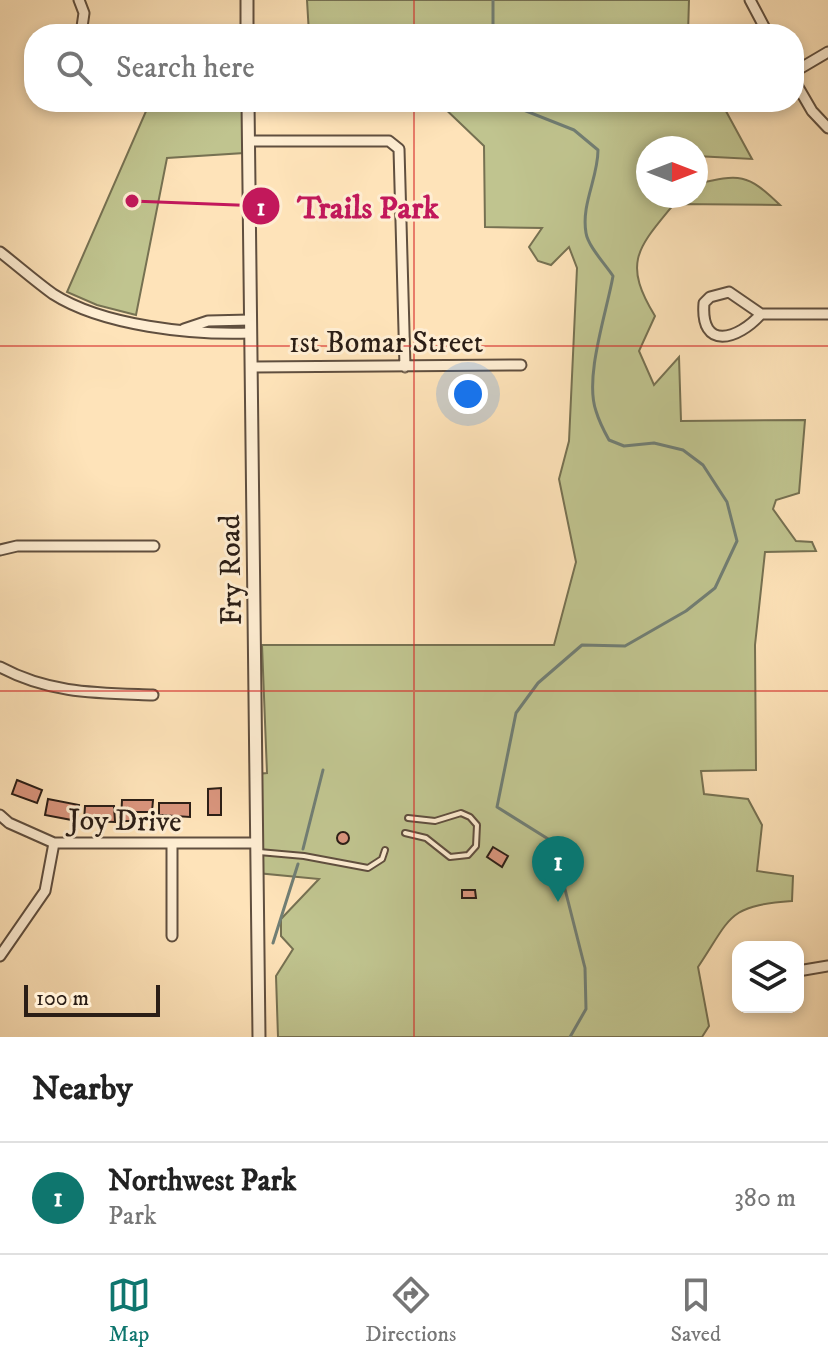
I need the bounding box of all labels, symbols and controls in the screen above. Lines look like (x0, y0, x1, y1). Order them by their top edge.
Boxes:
search box (24, 24, 804, 112)
icon: search (52, 46, 96, 90)
text: Search here (116, 50, 255, 87)
north arrow (636, 136, 708, 208)
callout: Trails Park (241, 178, 455, 234)
text: Trails Park (296, 189, 440, 229)
text: 1 (257, 193, 266, 223)
street label: 1st Bomar Street (289, 325, 483, 362)
your location (448, 374, 488, 414)
street label: Fry Road (212, 514, 251, 626)
street label: Joy Drive (65, 802, 182, 841)
pin: 1 (532, 836, 584, 902)
map controls (732, 941, 804, 1013)
button: layers (732, 941, 804, 1013)
scale bar (24, 981, 160, 1017)
text: 100 m (36, 985, 89, 1012)
text: Nearby (32, 1068, 133, 1110)
text: Northwest Park (108, 1163, 296, 1200)
text: 1 (53, 1182, 63, 1215)
text: 380 m (734, 1182, 796, 1215)
text: Park (108, 1200, 157, 1233)
tab: Map (107, 1273, 151, 1348)
tab: Directions (365, 1273, 456, 1348)
tab: Saved (670, 1273, 721, 1348)

